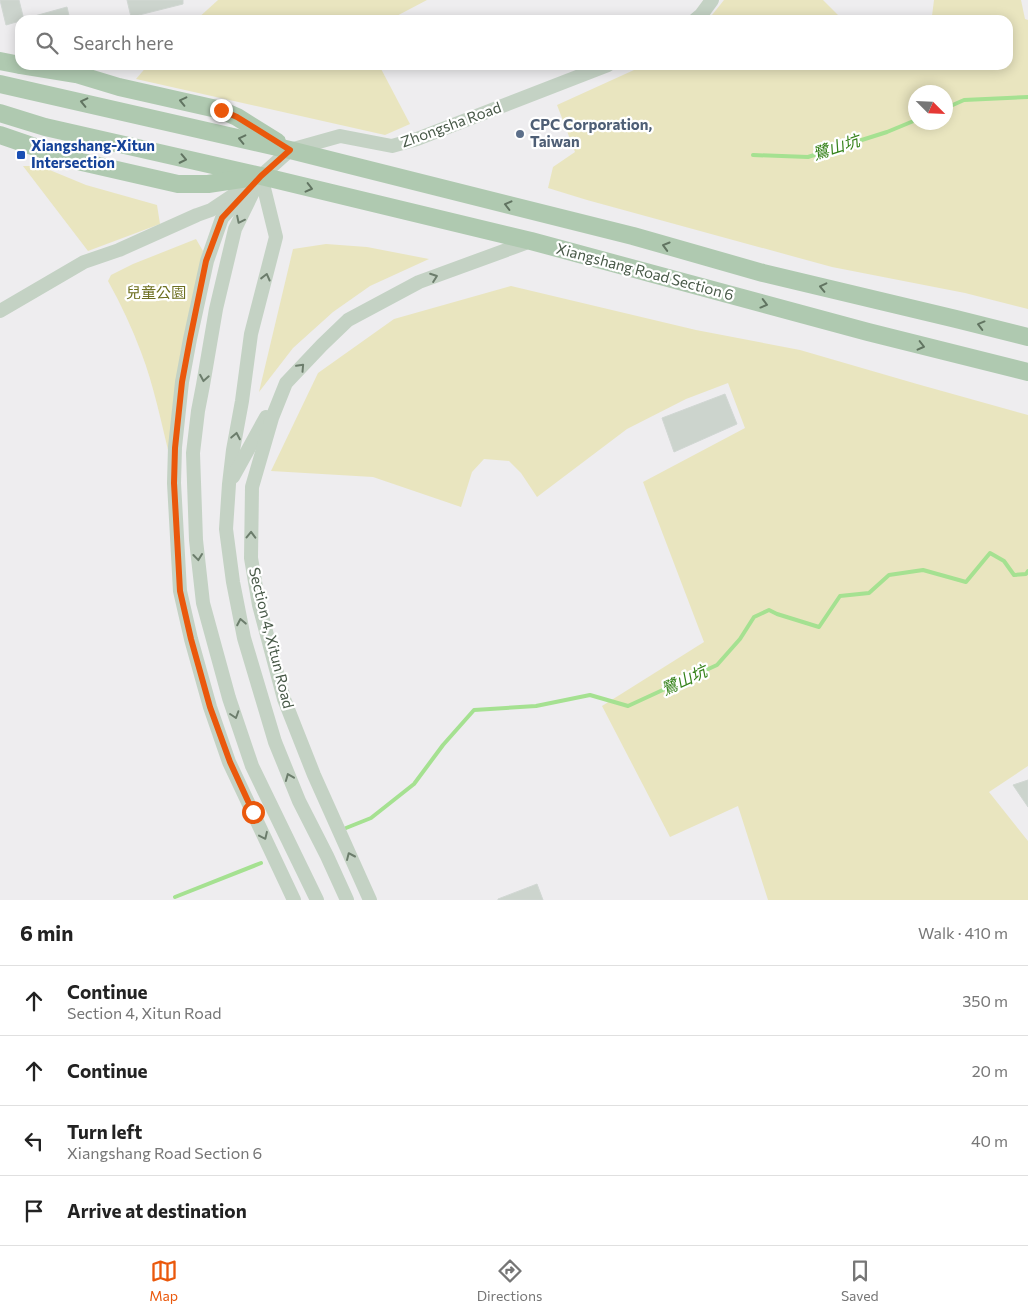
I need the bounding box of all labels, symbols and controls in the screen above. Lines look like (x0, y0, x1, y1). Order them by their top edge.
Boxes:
search box (15, 15, 1013, 70)
icon: search (33, 29, 61, 57)
text: Search here (73, 31, 173, 54)
north arrow (908, 85, 953, 130)
one-way arrow (179, 96, 187, 107)
one-way arrow (79, 98, 88, 108)
street label: Zhongsha Road (398, 98, 503, 151)
route end (210, 99, 233, 122)
place label: CPC Corporation, Taiwan (530, 115, 652, 150)
marker: CPC Corporation, Taiwan (514, 128, 526, 140)
water label: 鷺山坑 (810, 129, 864, 163)
one-way arrow (238, 134, 247, 145)
place label: Xiangshang-Xitun Intersection (31, 136, 155, 171)
marker: Xiangshang-Xitun Intersection (15, 149, 27, 161)
one-way arrow (178, 153, 187, 164)
one-way arrow (304, 182, 313, 193)
one-way arrow (505, 201, 513, 211)
one-way arrow (235, 215, 246, 224)
street label: Xiangshang Road Section 6 (555, 239, 736, 303)
one-way arrow (662, 241, 670, 251)
one-way arrow (260, 273, 270, 281)
one-way arrow (429, 273, 437, 283)
one-way arrow (818, 282, 827, 293)
park label: 兒童公園 (126, 283, 186, 301)
one-way arrow (760, 298, 769, 309)
one-way arrow (976, 320, 985, 331)
one-way arrow (917, 340, 925, 350)
one-way arrow (295, 363, 304, 372)
one-way arrow (200, 374, 210, 382)
one-way arrow (230, 432, 240, 440)
one-way arrow (246, 531, 256, 539)
one-way arrow (192, 553, 203, 561)
street label: Section 4, Xitun Road (246, 565, 298, 710)
one-way arrow (236, 617, 247, 626)
water label: 鷺山坑 (658, 660, 711, 698)
one-way arrow (229, 710, 239, 718)
one-way arrow (285, 773, 295, 782)
route start (242, 801, 265, 824)
one-way arrow (258, 831, 268, 840)
one-way arrow (346, 852, 356, 861)
text: 6 min (20, 920, 73, 945)
text: Walk · 410 m (918, 923, 1008, 942)
text: Continue (67, 980, 147, 1003)
icon: ahead (20, 987, 48, 1015)
text: 350 m (962, 991, 1008, 1010)
text: Section 4, Xitun Road (67, 1003, 222, 1022)
icon: ahead (20, 1057, 48, 1085)
text: Continue (67, 1059, 147, 1082)
text: 20 m (972, 1061, 1008, 1080)
text: Turn left (67, 1120, 142, 1143)
icon: left (20, 1127, 48, 1155)
text: 40 m (971, 1131, 1008, 1150)
text: Xiangshang Road Section 6 (67, 1143, 262, 1162)
icon: arrive (20, 1197, 48, 1225)
text: Arrive at destination (67, 1199, 247, 1222)
tab: Map (149, 1257, 178, 1304)
tab: Directions (477, 1257, 542, 1304)
tab: Saved (841, 1257, 879, 1304)

